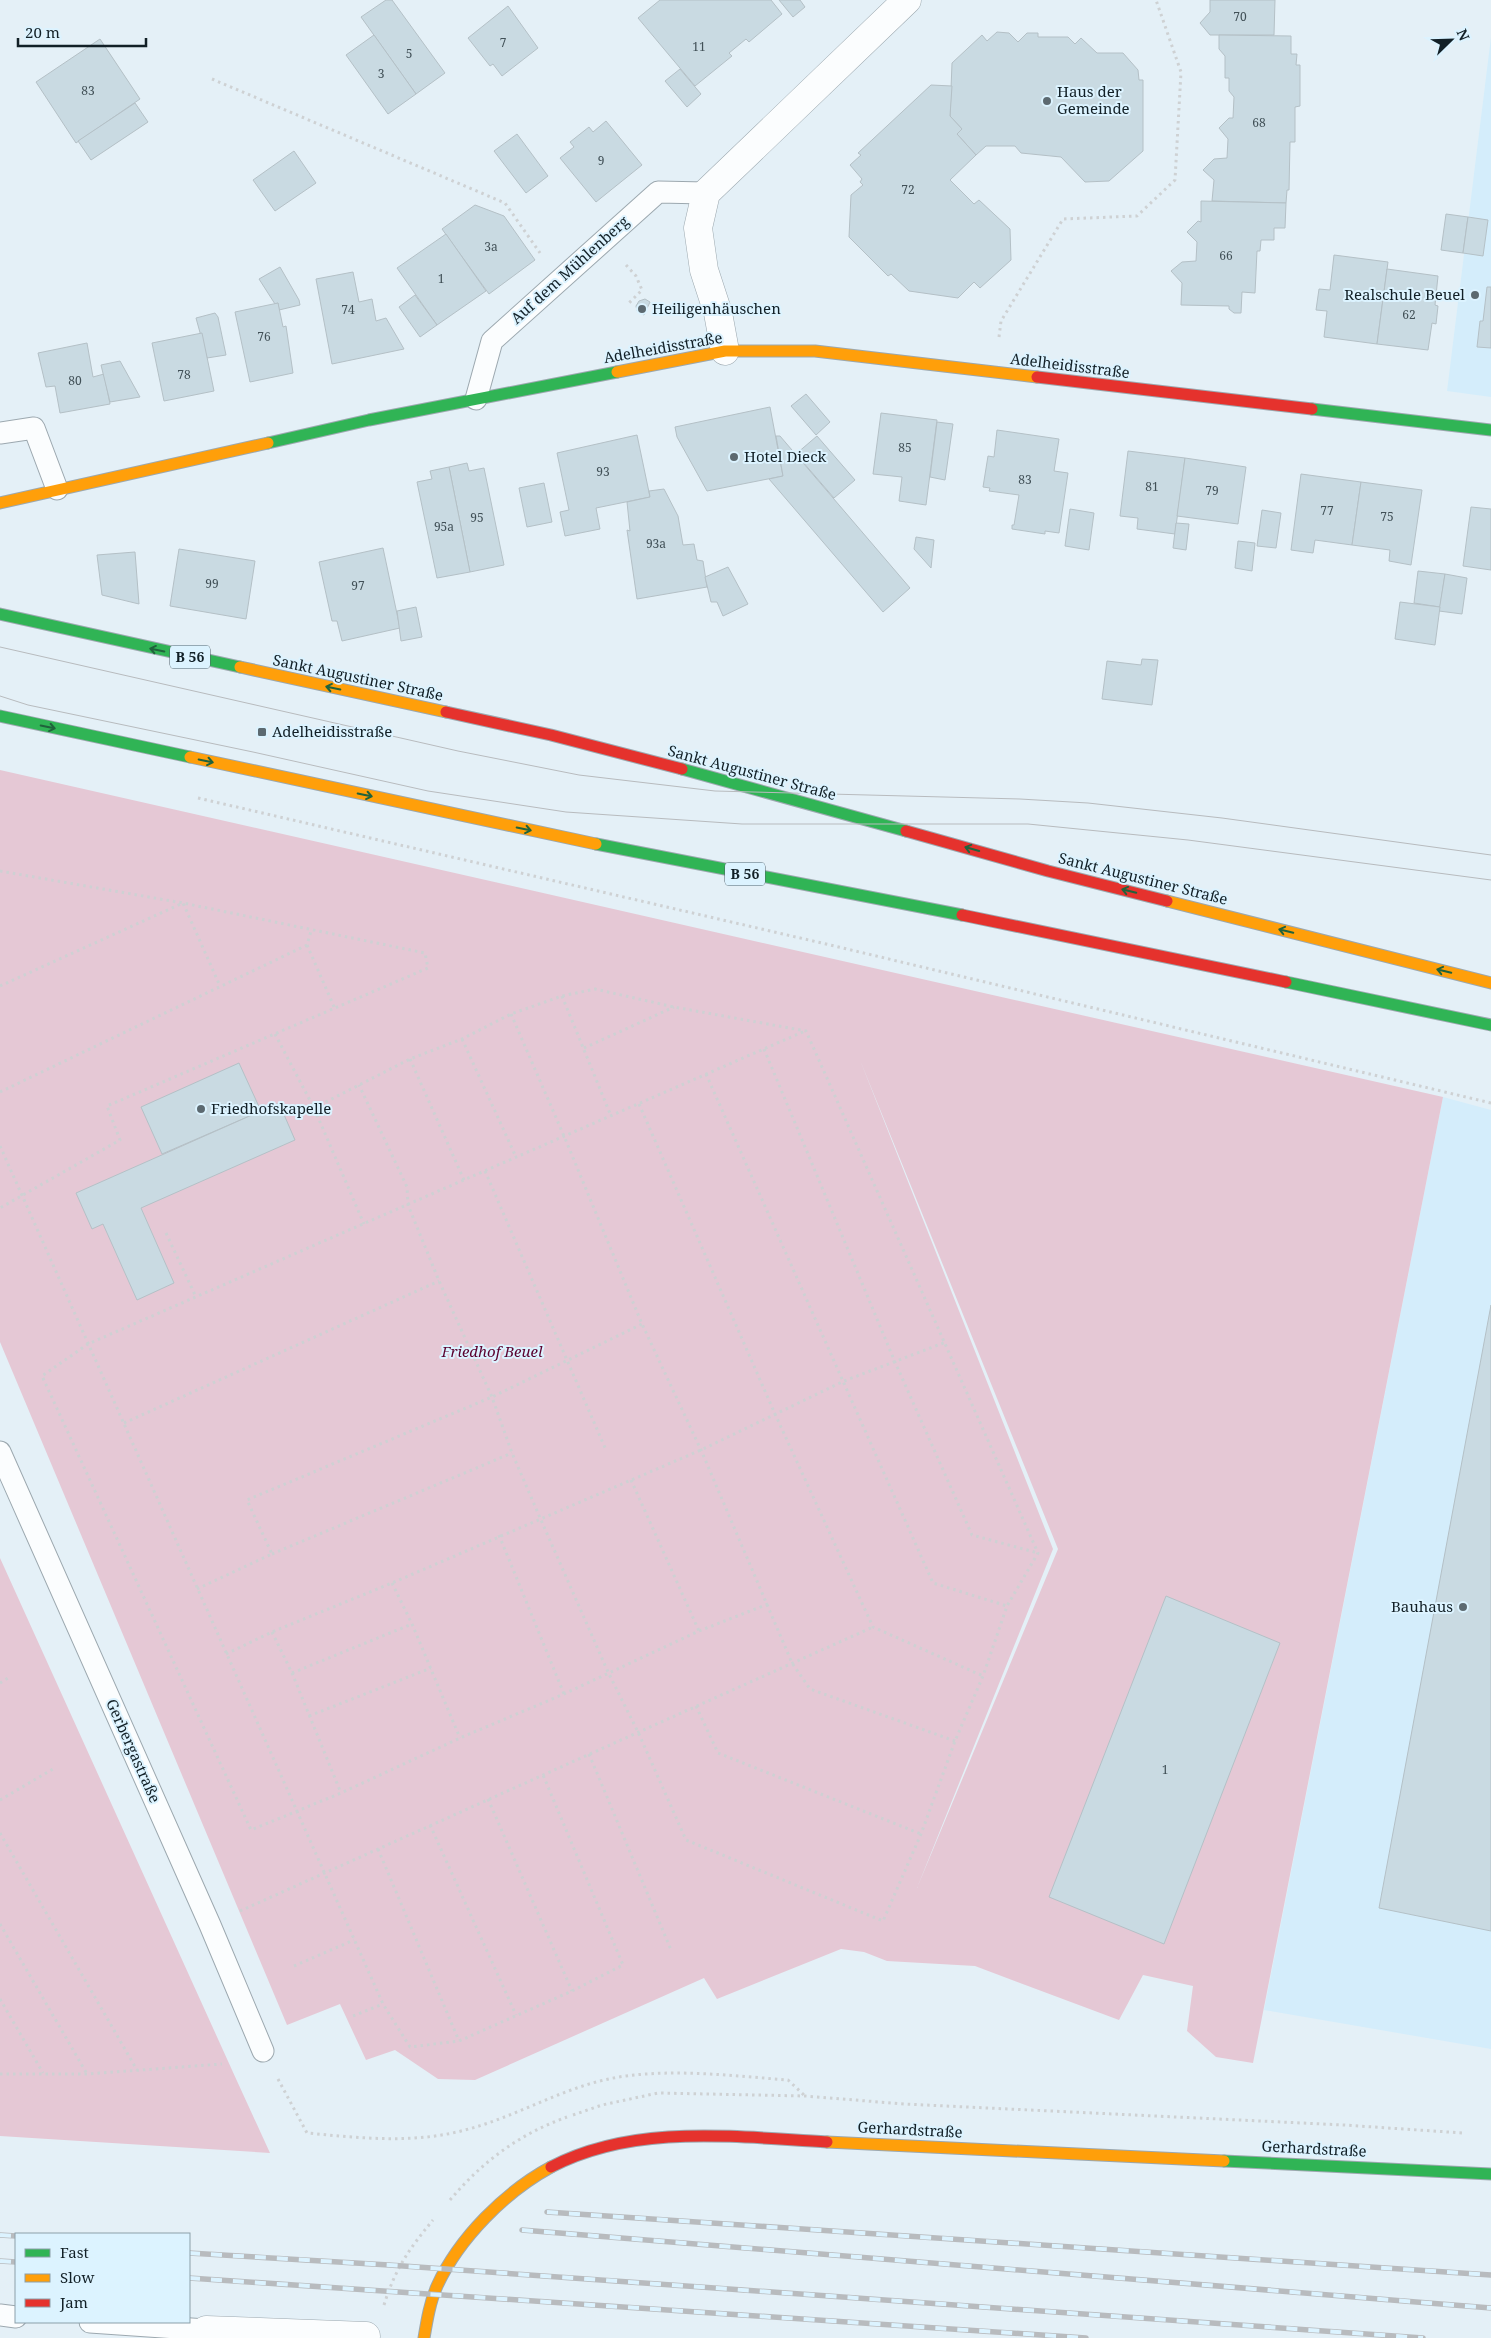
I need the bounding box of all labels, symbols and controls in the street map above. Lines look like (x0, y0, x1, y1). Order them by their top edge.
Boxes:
house number: 70 (1233, 8, 1247, 25)
scale bar (18, 15, 145, 47)
north arrow (1426, 15, 1476, 65)
text: 20 m (25, 22, 60, 42)
text: N (1453, 26, 1474, 44)
house number: 7 (500, 34, 507, 51)
house number: 11 (692, 38, 706, 55)
house number: 5 (406, 45, 412, 62)
house number: 3 (378, 65, 385, 82)
place label: Haus der Gemeinde (1057, 81, 1130, 118)
house number: 83 (81, 82, 95, 99)
marker: Haus der Gemeinde (1041, 95, 1053, 107)
house number: 68 (1252, 114, 1266, 131)
house number: 9 (598, 152, 604, 169)
house number: 72 (901, 181, 915, 198)
street label: Auf dem Mühlenberg (506, 211, 633, 328)
house number: 3a (484, 238, 498, 255)
house number: 66 (1219, 247, 1233, 264)
house number: 1 (438, 270, 444, 287)
place label: Realschule Beuel (1344, 284, 1465, 304)
marker: Realschule Beuel (1469, 289, 1481, 301)
place label: Heiligenhäuschen (652, 298, 781, 318)
house number: 74 (341, 301, 355, 318)
marker: Heiligenhäuschen (636, 303, 648, 315)
house number: 62 (1402, 306, 1416, 323)
street label: Adelheidisstraße (602, 327, 724, 367)
house number: 76 (257, 328, 271, 345)
street label: Adelheidisstraße (1009, 348, 1131, 382)
house number: 78 (177, 366, 191, 383)
house number: 80 (68, 372, 82, 389)
house number: 85 (898, 439, 912, 456)
place label: Hotel Dieck (744, 446, 827, 466)
marker: Hotel Dieck (728, 451, 740, 463)
house number: 93 (596, 463, 610, 480)
house number: 83 (1018, 471, 1032, 488)
house number: 81 (1145, 478, 1159, 495)
house number: 79 (1205, 482, 1219, 499)
house number: 77 (1320, 502, 1334, 519)
house number: 75 (1380, 508, 1394, 525)
house number: 95 (470, 509, 484, 526)
house number: 95a (434, 518, 454, 535)
house number: 93a (646, 535, 666, 552)
house number: 99 (205, 575, 219, 592)
house number: 97 (351, 577, 365, 594)
one-way arrow (150, 644, 166, 654)
road number: B 56 (170, 646, 210, 669)
street label: Sankt Augustiner Straße (271, 649, 445, 705)
one-way arrow (326, 683, 342, 692)
place label: Adelheidisstraße (272, 721, 392, 741)
one-way arrow (39, 723, 55, 732)
marker: Adelheidisstraße (256, 726, 268, 738)
street label: Sankt Augustiner Straße (666, 740, 839, 804)
one-way arrow (198, 757, 214, 766)
one-way arrow (357, 791, 373, 800)
one-way arrow (516, 825, 532, 834)
one-way arrow (964, 844, 980, 854)
street label: Sankt Augustiner Straße (1057, 847, 1230, 909)
road number: B 56 (725, 862, 765, 886)
one-way arrow (1121, 886, 1137, 895)
one-way arrow (1279, 926, 1295, 935)
one-way arrow (1436, 966, 1452, 975)
place label: Friedhofskapelle (211, 1098, 331, 1118)
marker: Friedhofskapelle (195, 1103, 207, 1115)
park label: Friedhof Beuel (441, 1341, 543, 1361)
place label: Bauhaus (1391, 1596, 1453, 1616)
marker: Bauhaus (1457, 1601, 1469, 1613)
street label: Gerbergastraße (102, 1696, 166, 1806)
house number: 1 (1162, 1761, 1168, 1778)
street label: Gerhardstraße (857, 2116, 963, 2142)
street label: Gerhardstraße (1261, 2135, 1367, 2161)
legend (15, 2233, 190, 2323)
text: Fast (60, 2242, 89, 2262)
text: Slow (60, 2267, 94, 2287)
text: Jam (59, 2292, 88, 2312)

